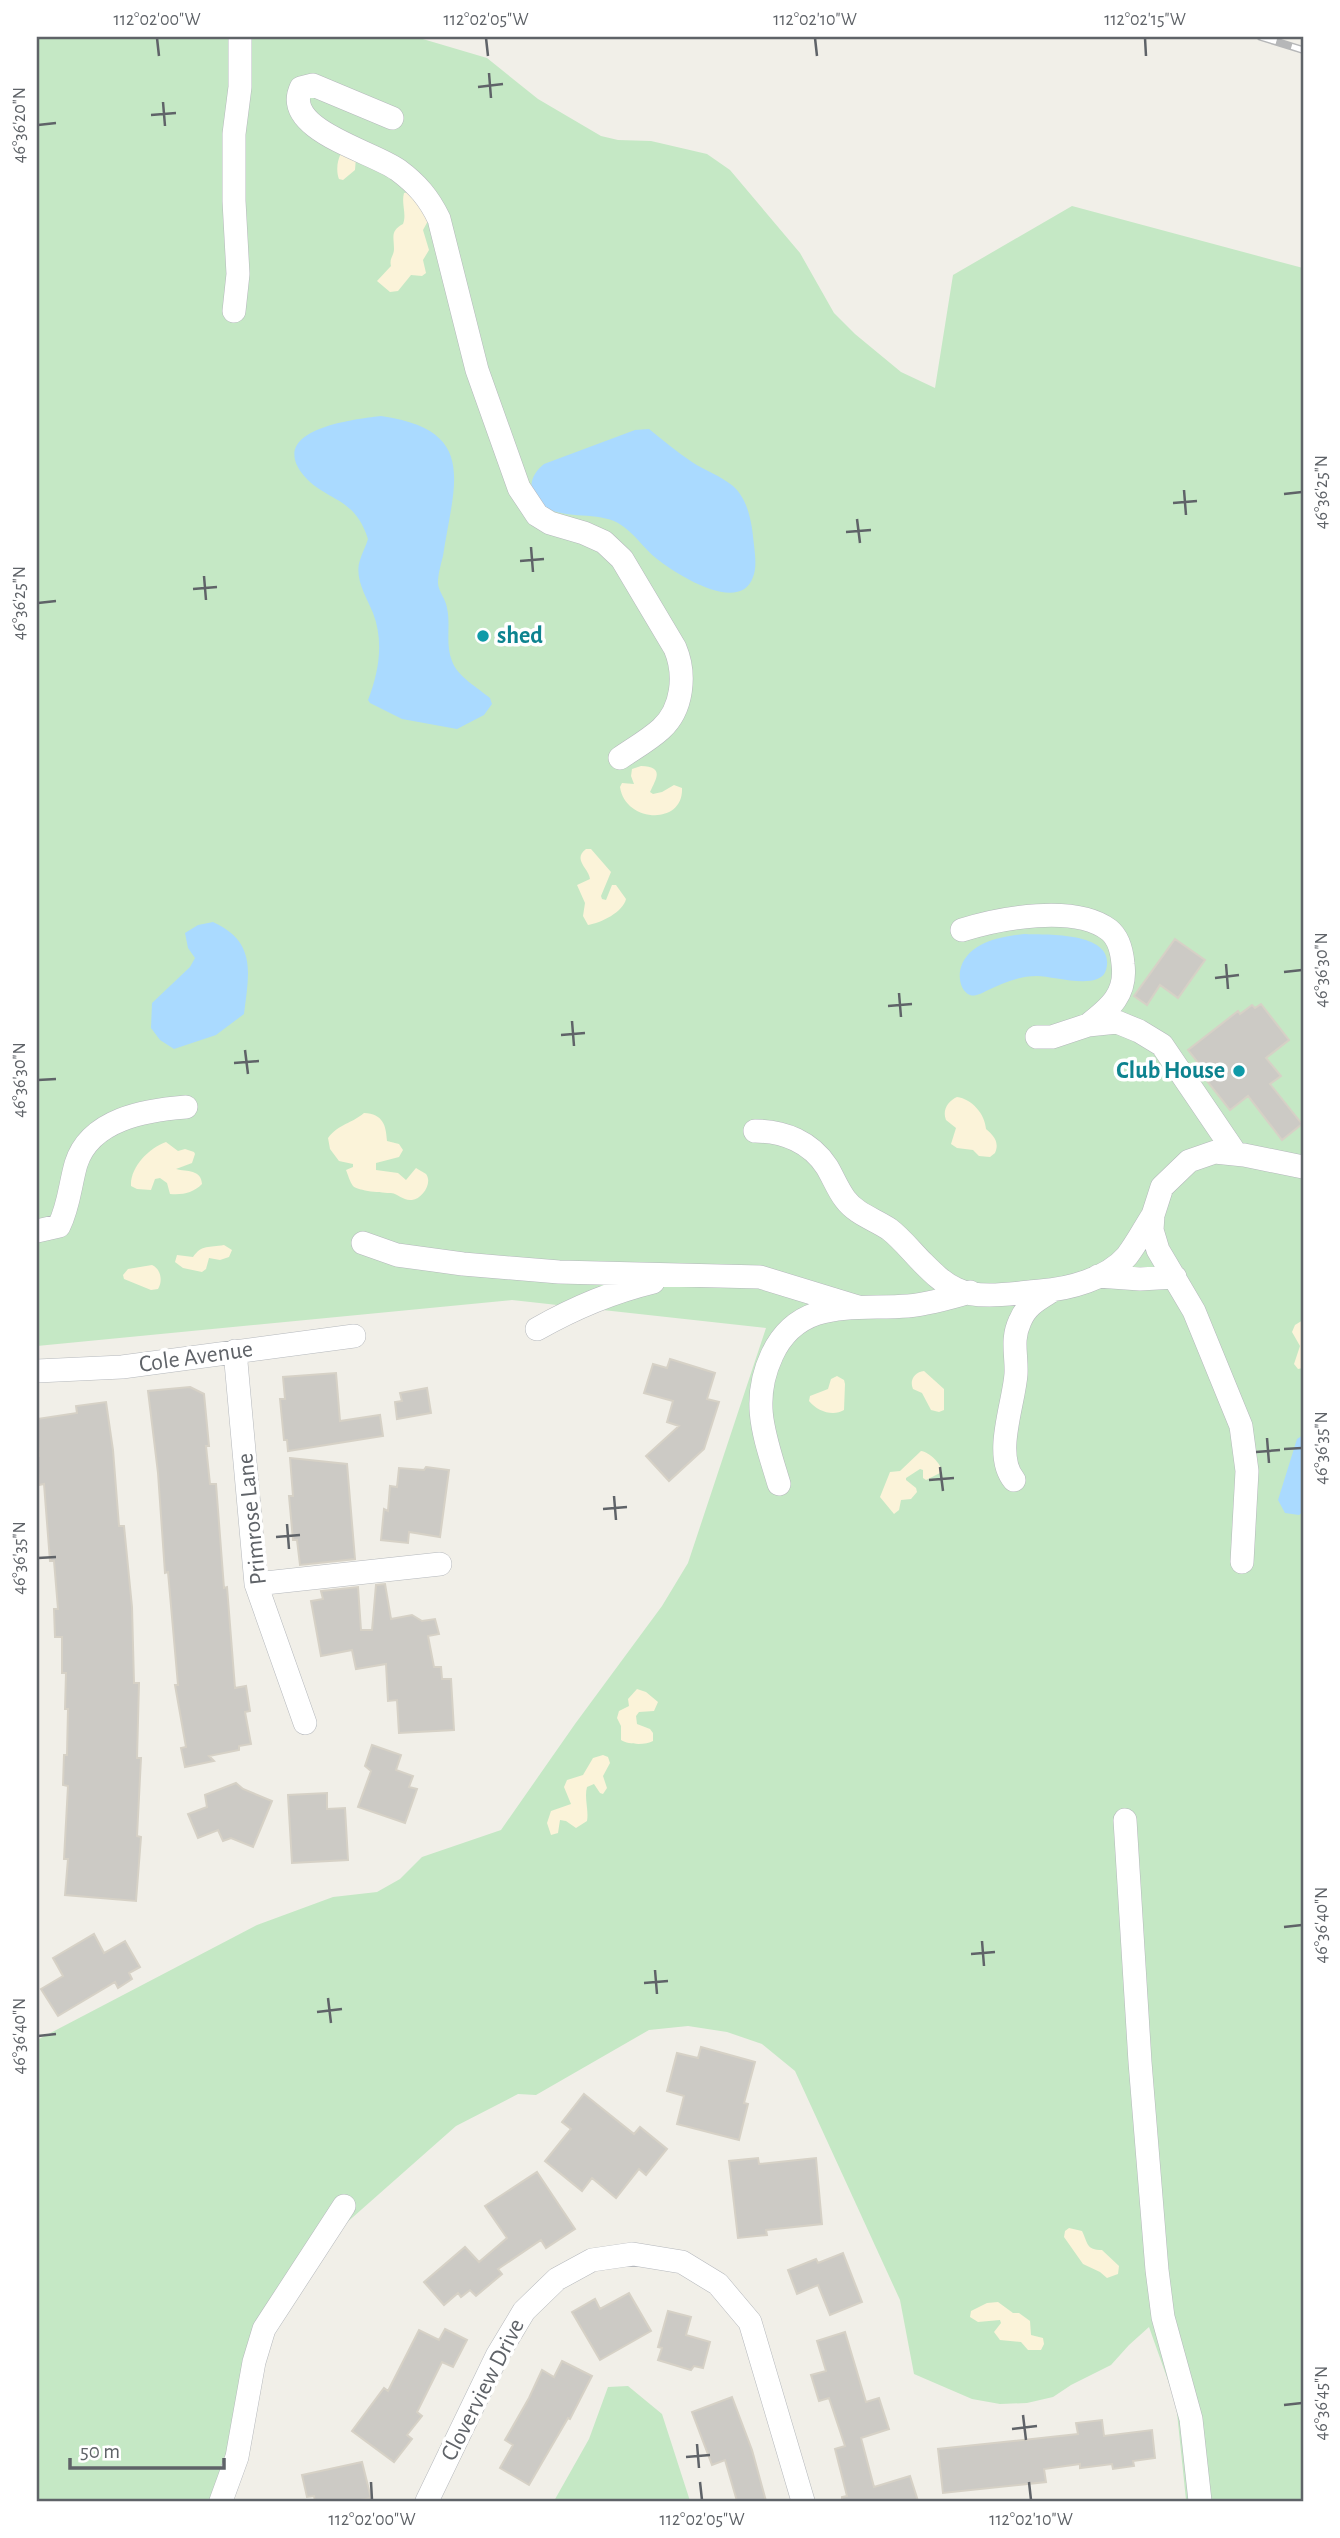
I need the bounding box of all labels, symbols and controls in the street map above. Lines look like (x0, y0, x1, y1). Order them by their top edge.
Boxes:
text: 112°02'00"W (114, 11, 200, 29)
text: 112°02'05"W (444, 11, 528, 29)
text: 112°02'10"W (773, 11, 857, 29)
text: 112°02'15"W (1104, 11, 1186, 29)
text: 46°36'20"N (11, 87, 29, 163)
text: 46°36'25"N (1313, 455, 1331, 529)
text: 46°36'25"N (11, 566, 29, 640)
place label: shed (497, 624, 543, 648)
marker: shed (475, 628, 491, 644)
text: 46°36'30"N (1313, 932, 1331, 1008)
text: 46°36'30"N (11, 1042, 29, 1118)
place label: Club House (1116, 1059, 1225, 1083)
marker: Club House (1231, 1063, 1247, 1079)
street label: Cole Avenue (138, 1337, 254, 1377)
text: 46°36'35"N (1313, 1411, 1331, 1485)
street label: Primrose Lane (233, 1452, 271, 1586)
text: 46°36'35"N (11, 1521, 29, 1595)
text: 46°36'40"N (1313, 1887, 1331, 1963)
text: 46°36'40"N (11, 1998, 29, 2074)
street label: Cloverview Drive (437, 2315, 529, 2465)
text: 46°36'45"N (1313, 2366, 1331, 2440)
scale bar (70, 2426, 224, 2470)
text: 50 m (80, 2441, 120, 2462)
text: 112°02'00"W (329, 2511, 415, 2529)
text: 112°02'05"W (660, 2511, 744, 2529)
text: 112°02'10"W (989, 2511, 1073, 2529)

